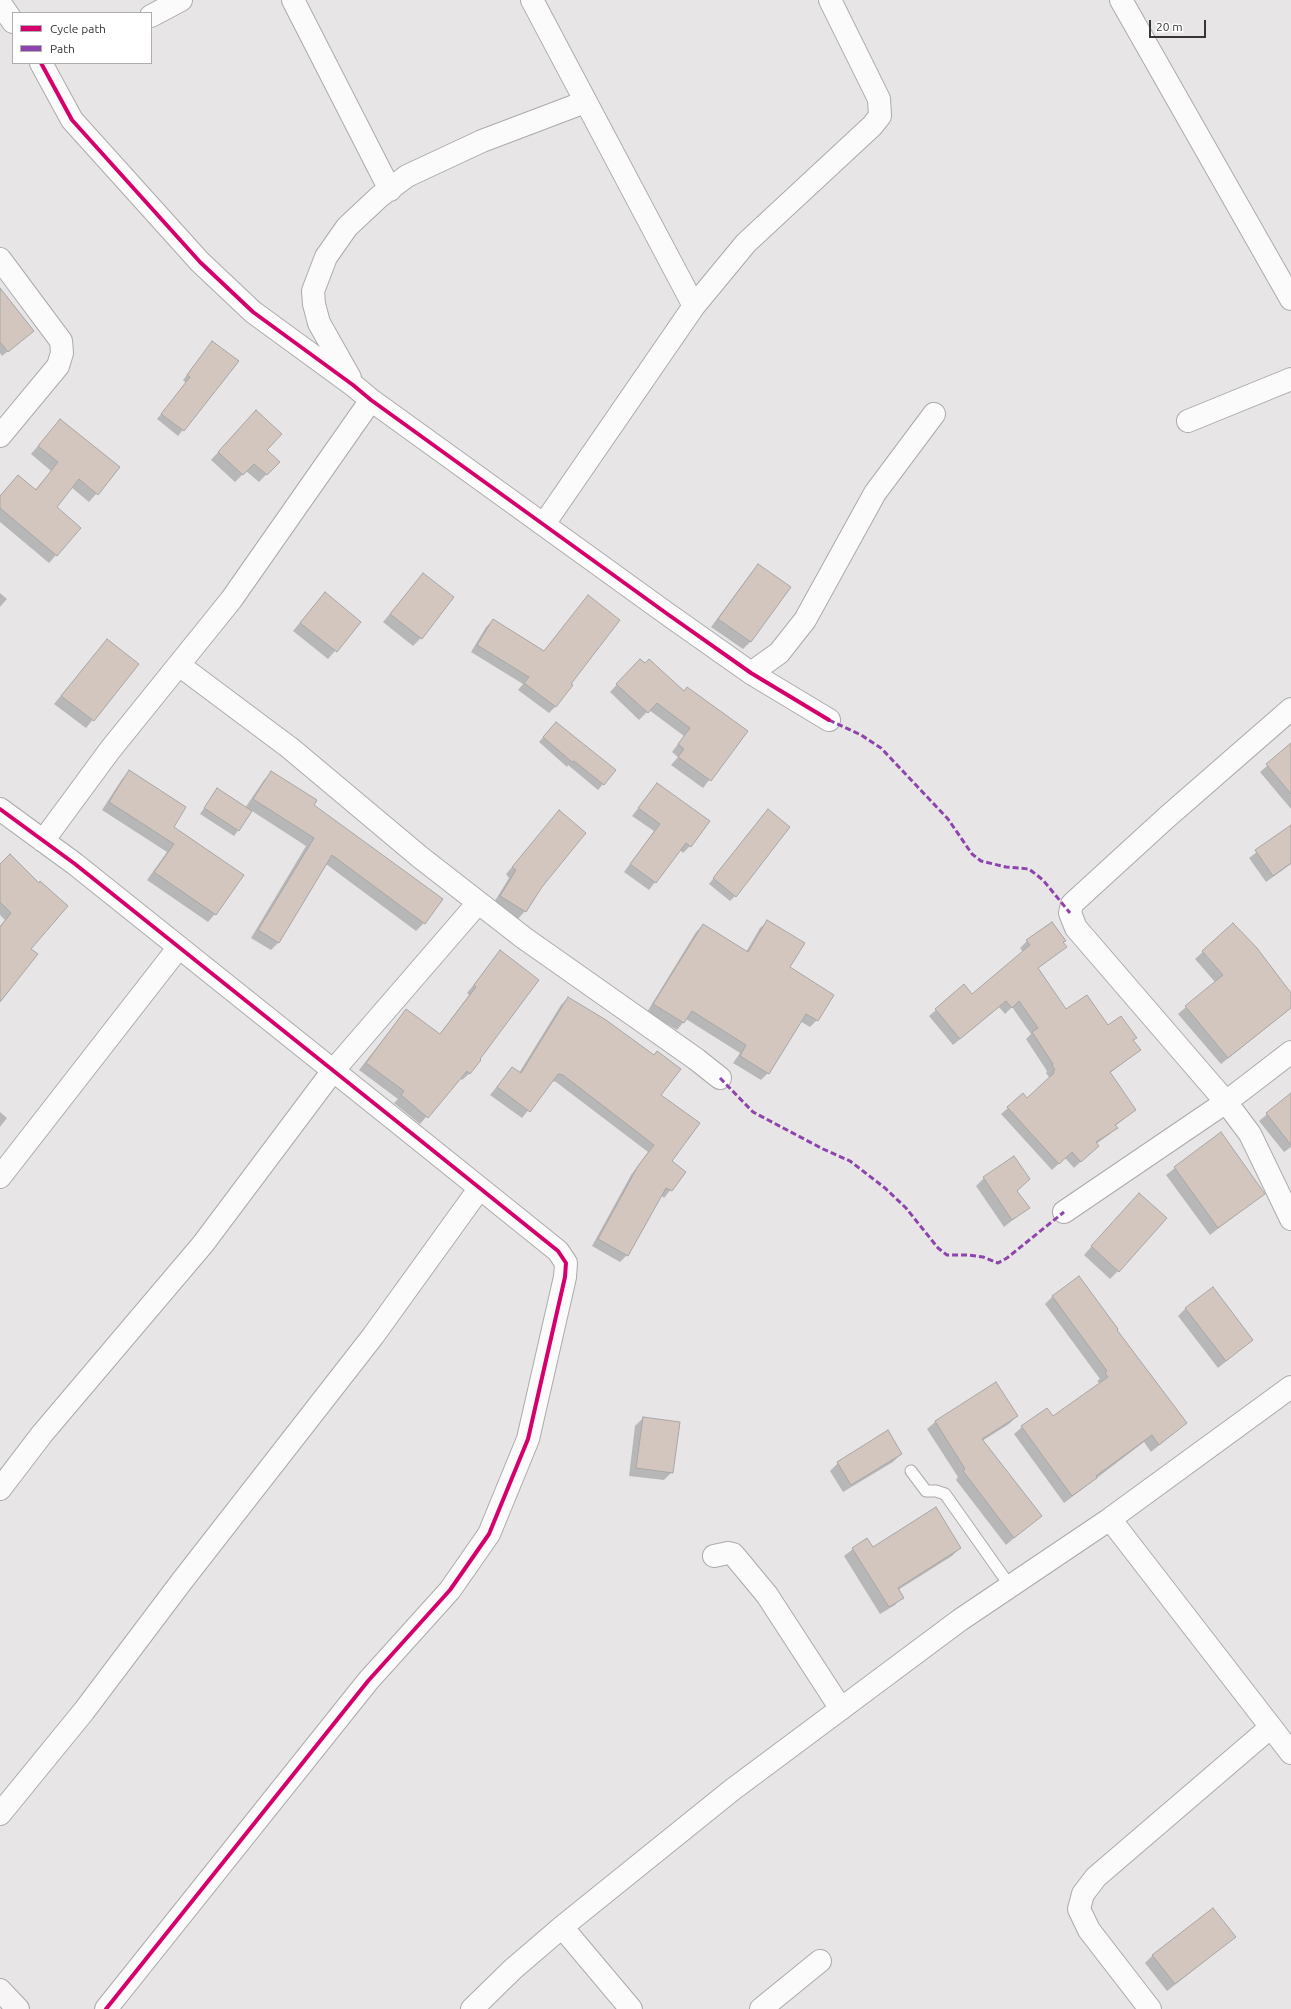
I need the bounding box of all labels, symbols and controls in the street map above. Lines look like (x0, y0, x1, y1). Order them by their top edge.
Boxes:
legend (12, 12, 152, 64)
scale bar (1151, 12, 1208, 38)
text: 20 m (1156, 20, 1183, 33)
text: Cycle path (50, 22, 106, 35)
text: Path (50, 42, 75, 55)

